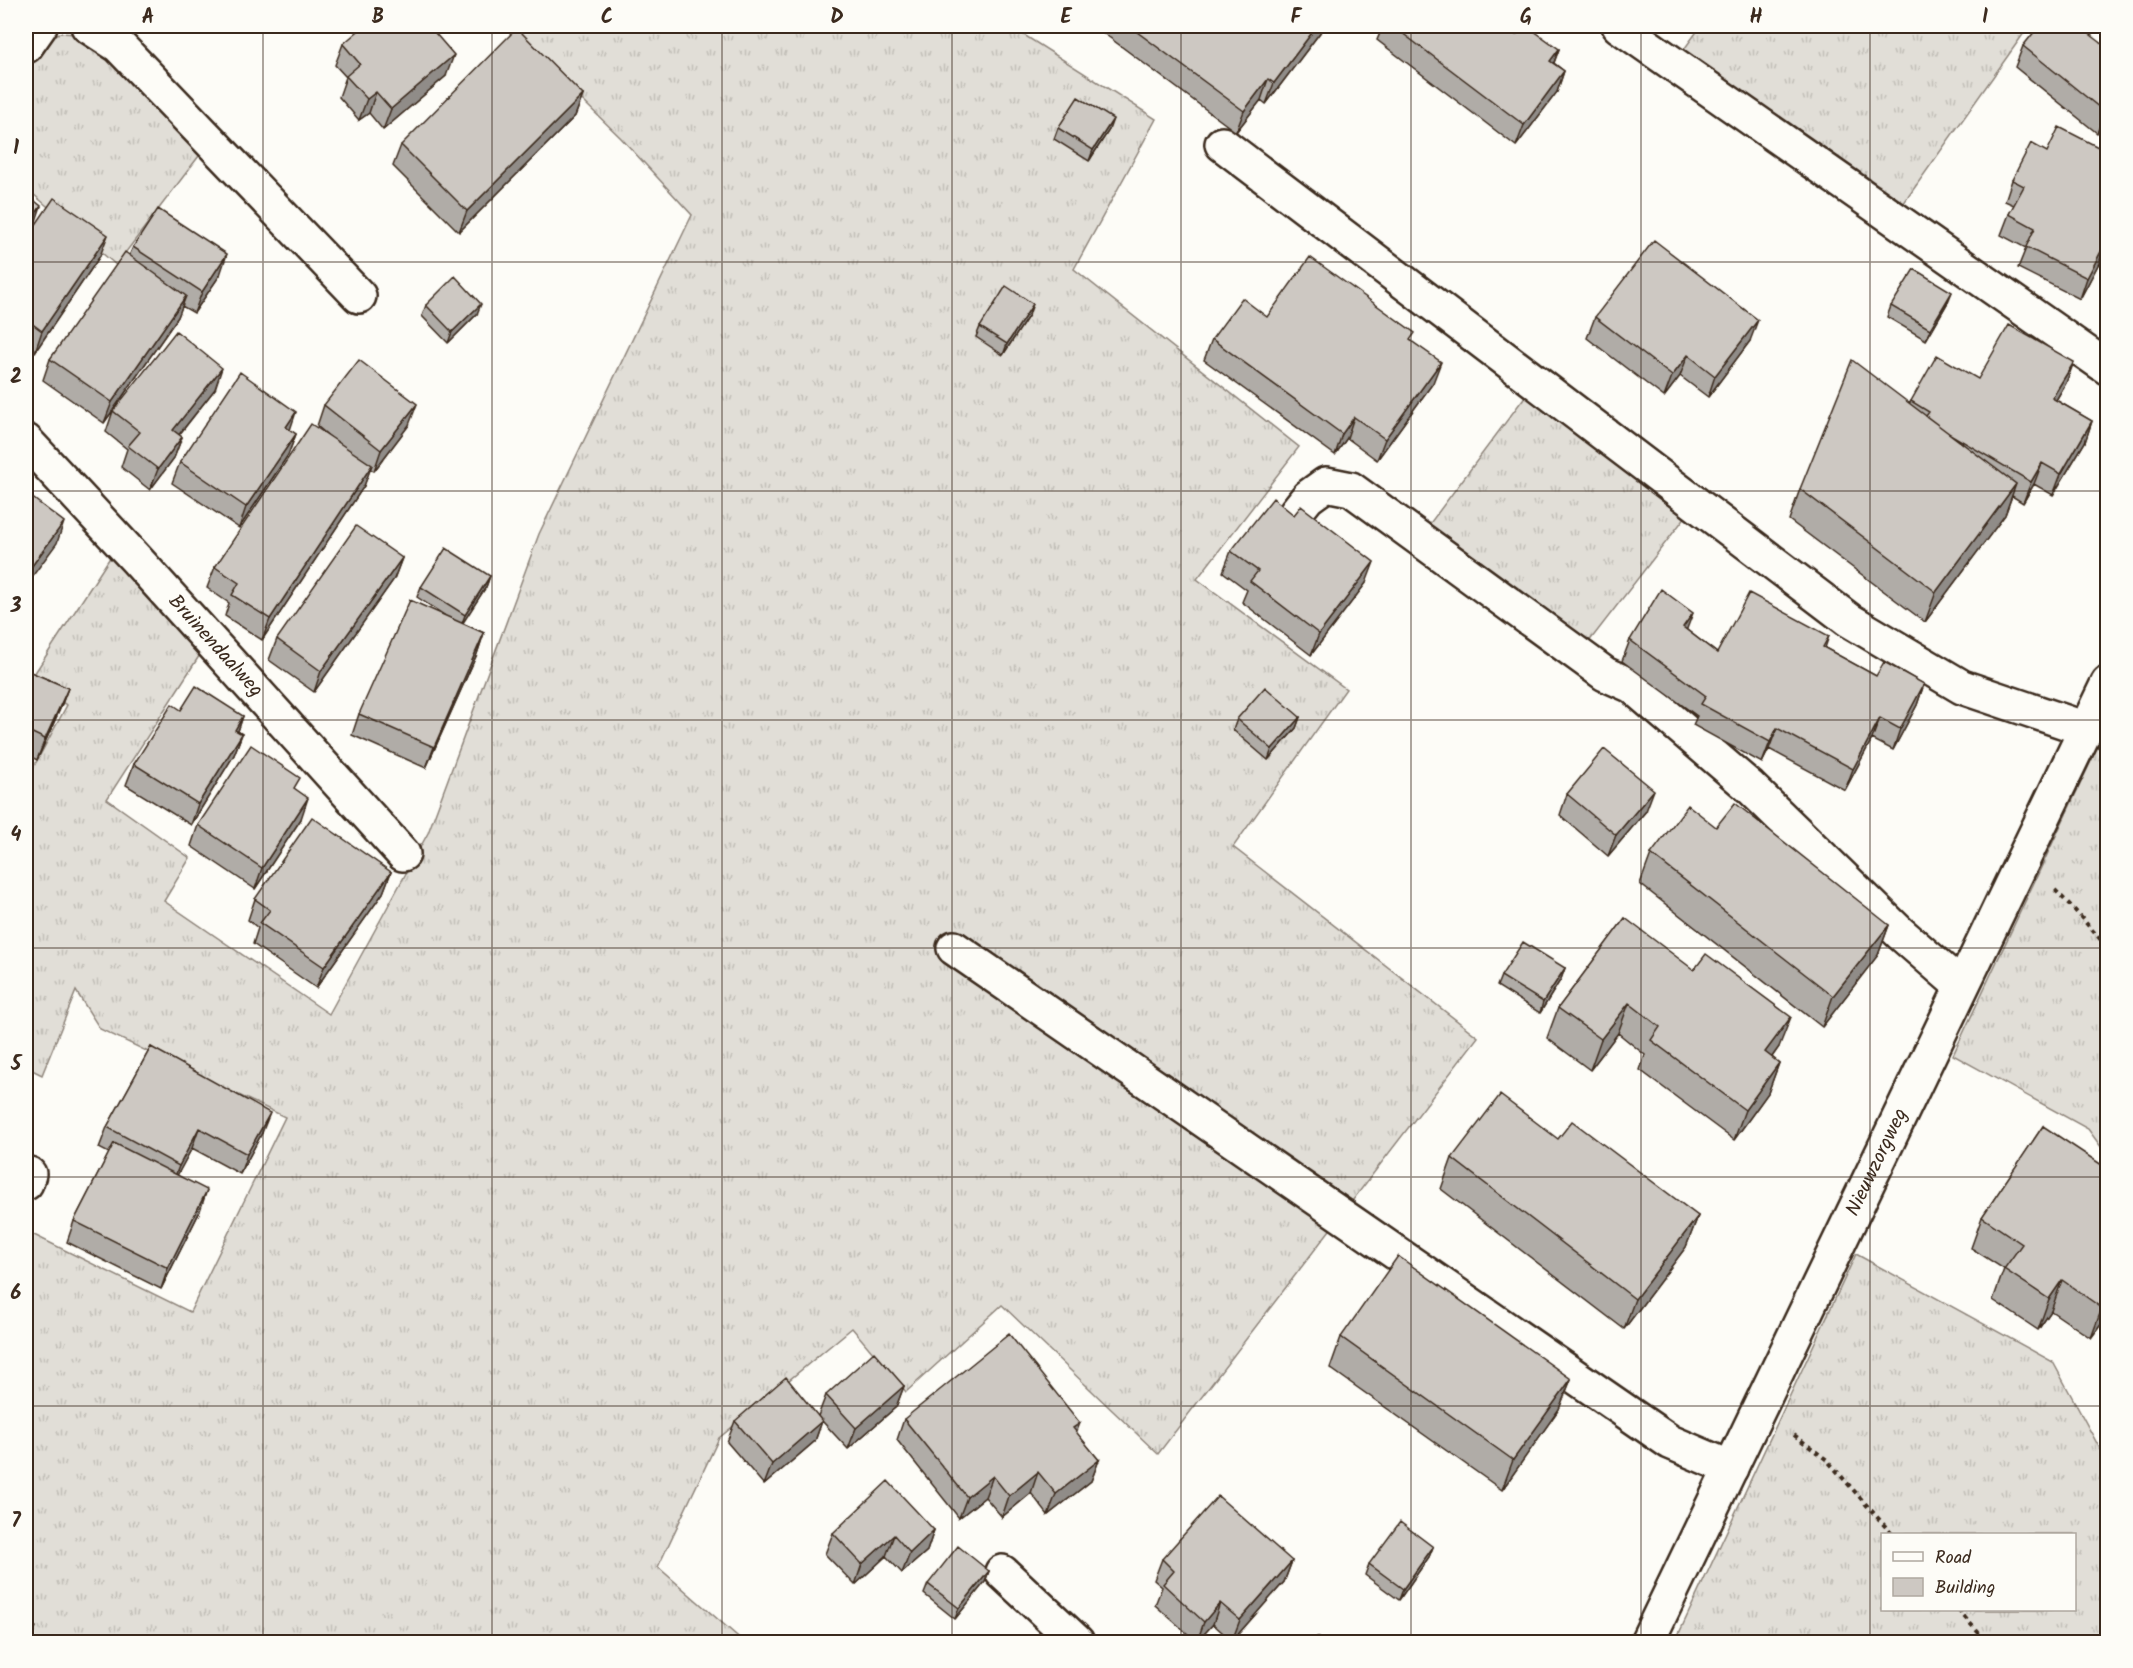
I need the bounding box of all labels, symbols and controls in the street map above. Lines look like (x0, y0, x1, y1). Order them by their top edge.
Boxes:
text: A (142, 2, 154, 34)
text: B (372, 2, 384, 34)
text: C (601, 2, 613, 34)
text: D (830, 2, 844, 34)
text: E (1060, 2, 1072, 34)
text: F (1291, 2, 1303, 34)
text: G (1520, 2, 1532, 34)
text: H (1749, 2, 1763, 34)
text: I (1982, 2, 1988, 34)
text: 1 (13, 133, 19, 165)
text: 2 (10, 362, 22, 394)
street label: Bruinendaalweg (160, 587, 270, 705)
text: 3 (10, 591, 22, 623)
text: 4 (11, 820, 22, 852)
text: 5 (10, 1049, 23, 1081)
street label: Nieuwzorgweg (1838, 1103, 1917, 1222)
text: 6 (11, 1278, 22, 1310)
text: 7 (11, 1506, 21, 1538)
legend (1881, 1533, 2076, 1611)
text: Road (1935, 1544, 1972, 1573)
text: Building (1935, 1574, 1995, 1603)

